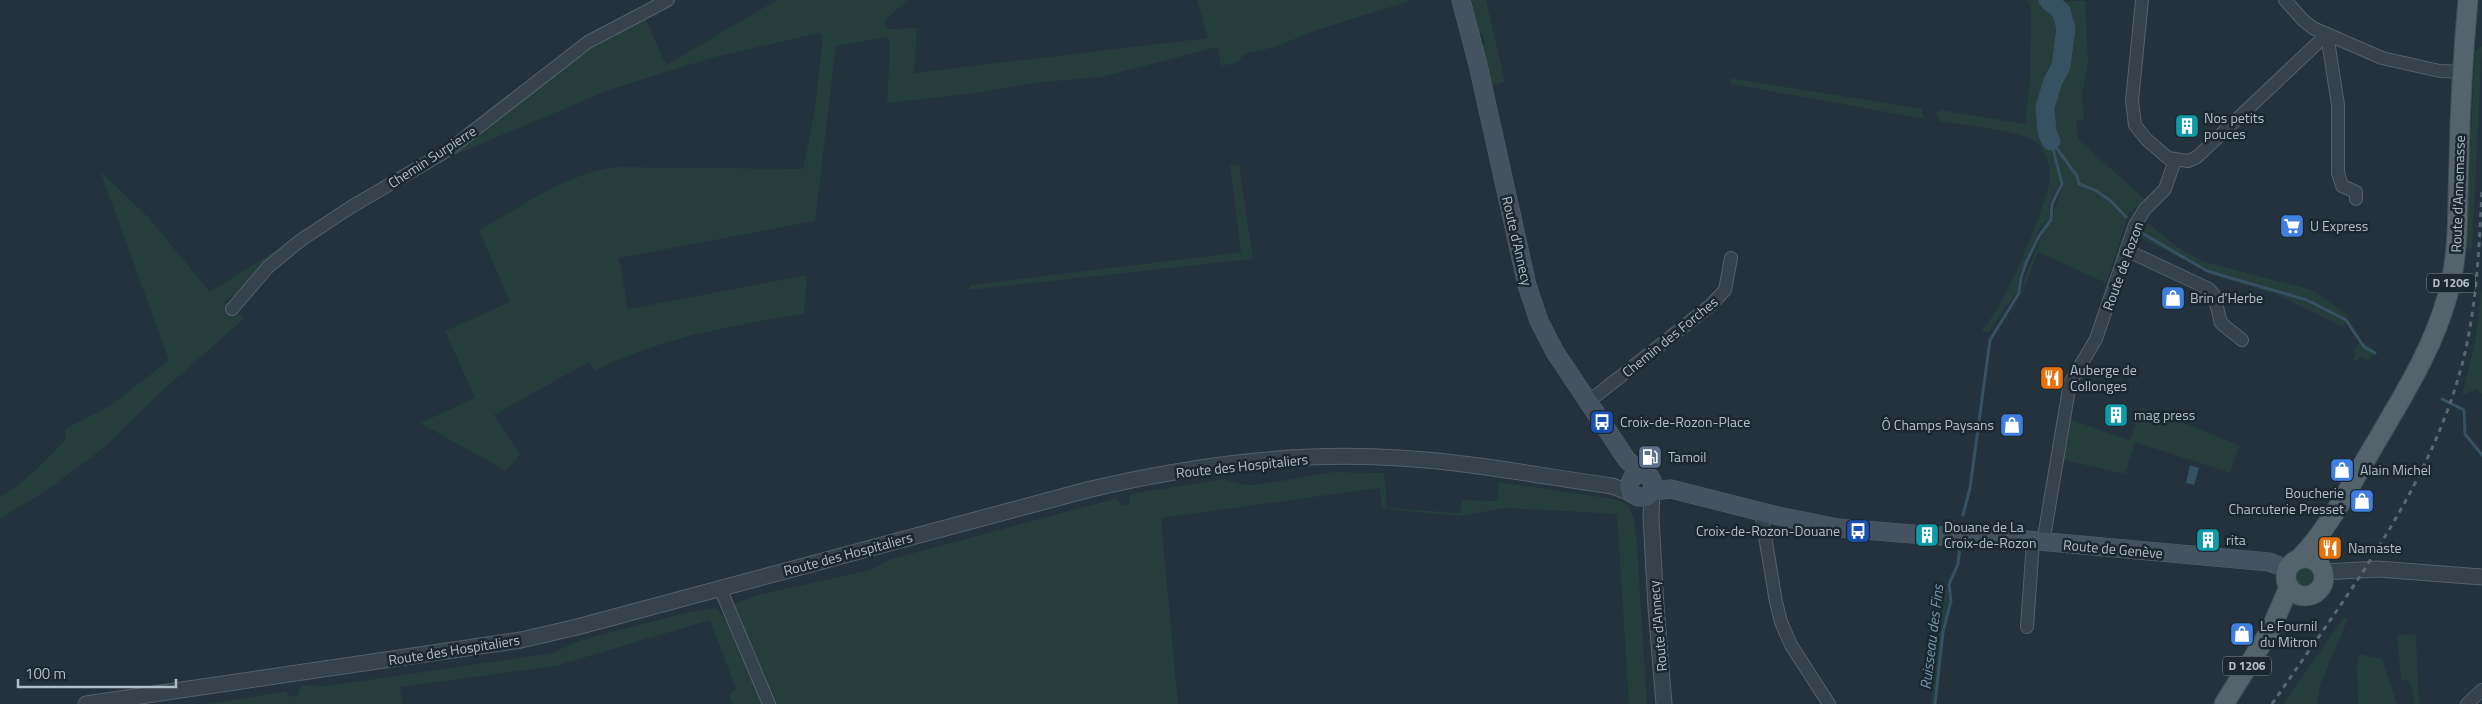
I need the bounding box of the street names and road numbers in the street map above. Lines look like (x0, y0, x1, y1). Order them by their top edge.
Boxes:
street label: Chemin Surpierre (383, 120, 480, 193)
street label: Route d'Annemasse (2445, 135, 2470, 253)
street label: Route d'Annecy (1497, 194, 1538, 288)
street label: Route de Rozon (2097, 219, 2148, 313)
road number: D 1206 (2427, 274, 2475, 292)
street label: Chemin des Forches (1617, 291, 1722, 382)
street label: Route des Hospitaliers (1175, 448, 1309, 483)
street label: Route des Hospitaliers (781, 526, 915, 581)
street label: Route de Genève (2062, 534, 2164, 563)
street label: Route d'Annecy (1643, 579, 1672, 672)
street label: Route des Hospitaliers (387, 629, 521, 670)
road number: D 1206 (2223, 656, 2271, 676)

